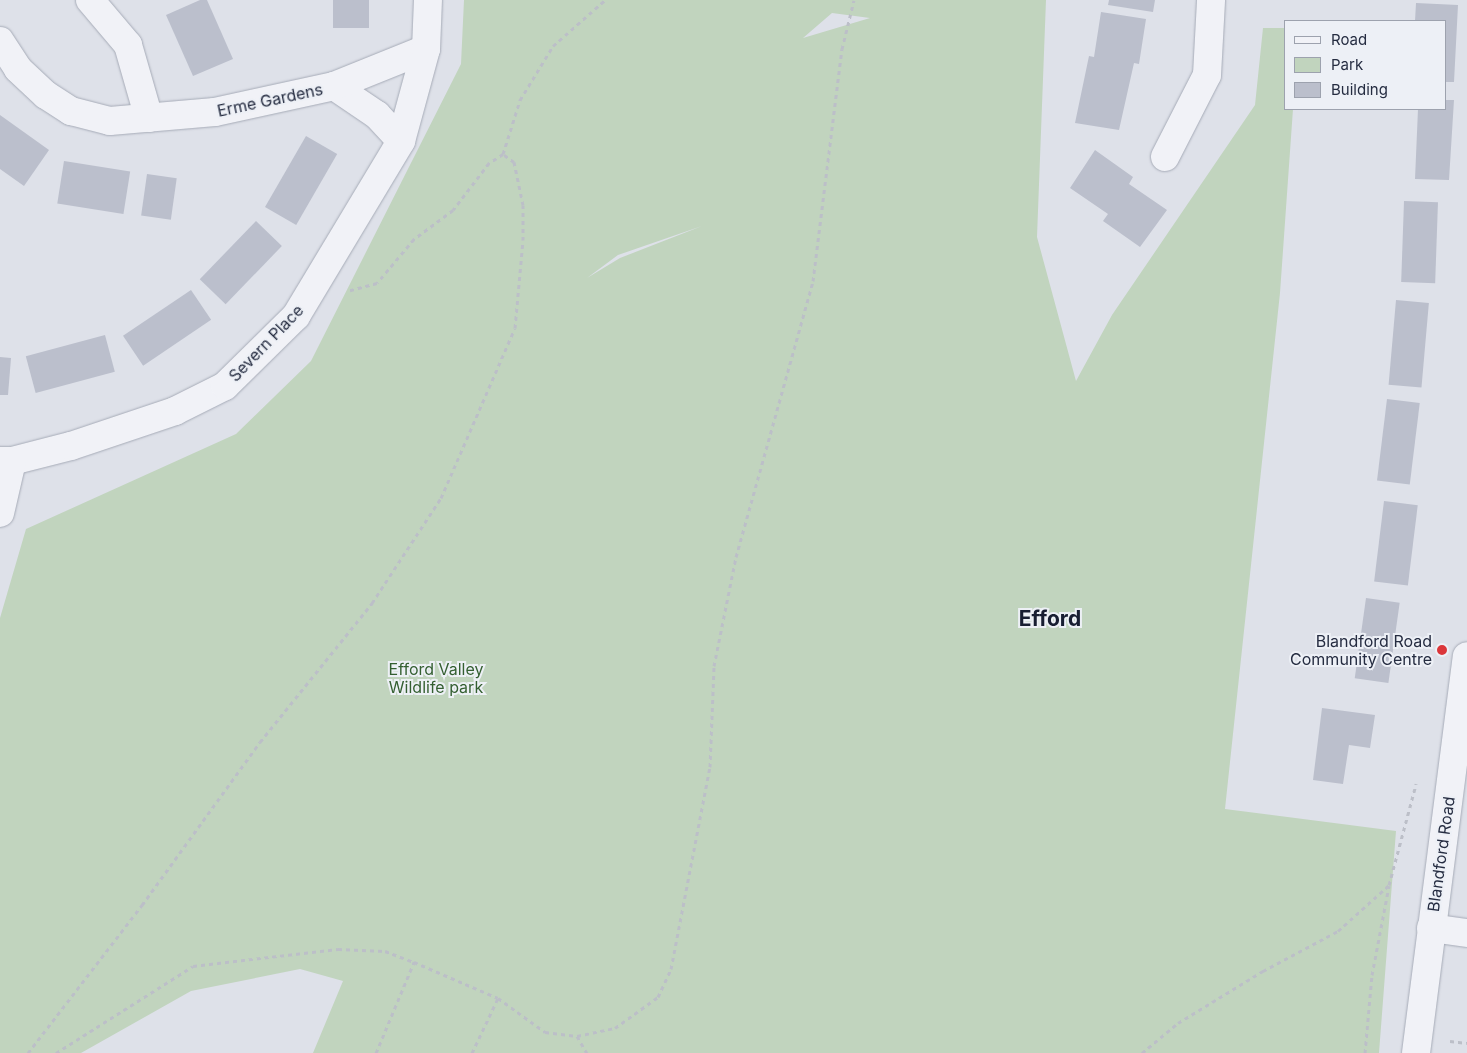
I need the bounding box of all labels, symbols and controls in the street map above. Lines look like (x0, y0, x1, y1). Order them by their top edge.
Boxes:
legend (1284, 20, 1447, 110)
text: Road (1331, 30, 1367, 49)
text: Park (1331, 55, 1363, 74)
street label: Erme Gardens (215, 79, 325, 121)
text: Building (1331, 80, 1388, 99)
street label: Severn Place (225, 301, 307, 385)
district label: Efford (1019, 606, 1081, 632)
place label: Blandford Road Community Centre (1290, 631, 1432, 669)
marker: Blandford Road Community Centre (1436, 644, 1448, 656)
park label: Efford Valley Wildlife park (389, 659, 483, 697)
street label: Blandford Road (1423, 795, 1459, 913)

